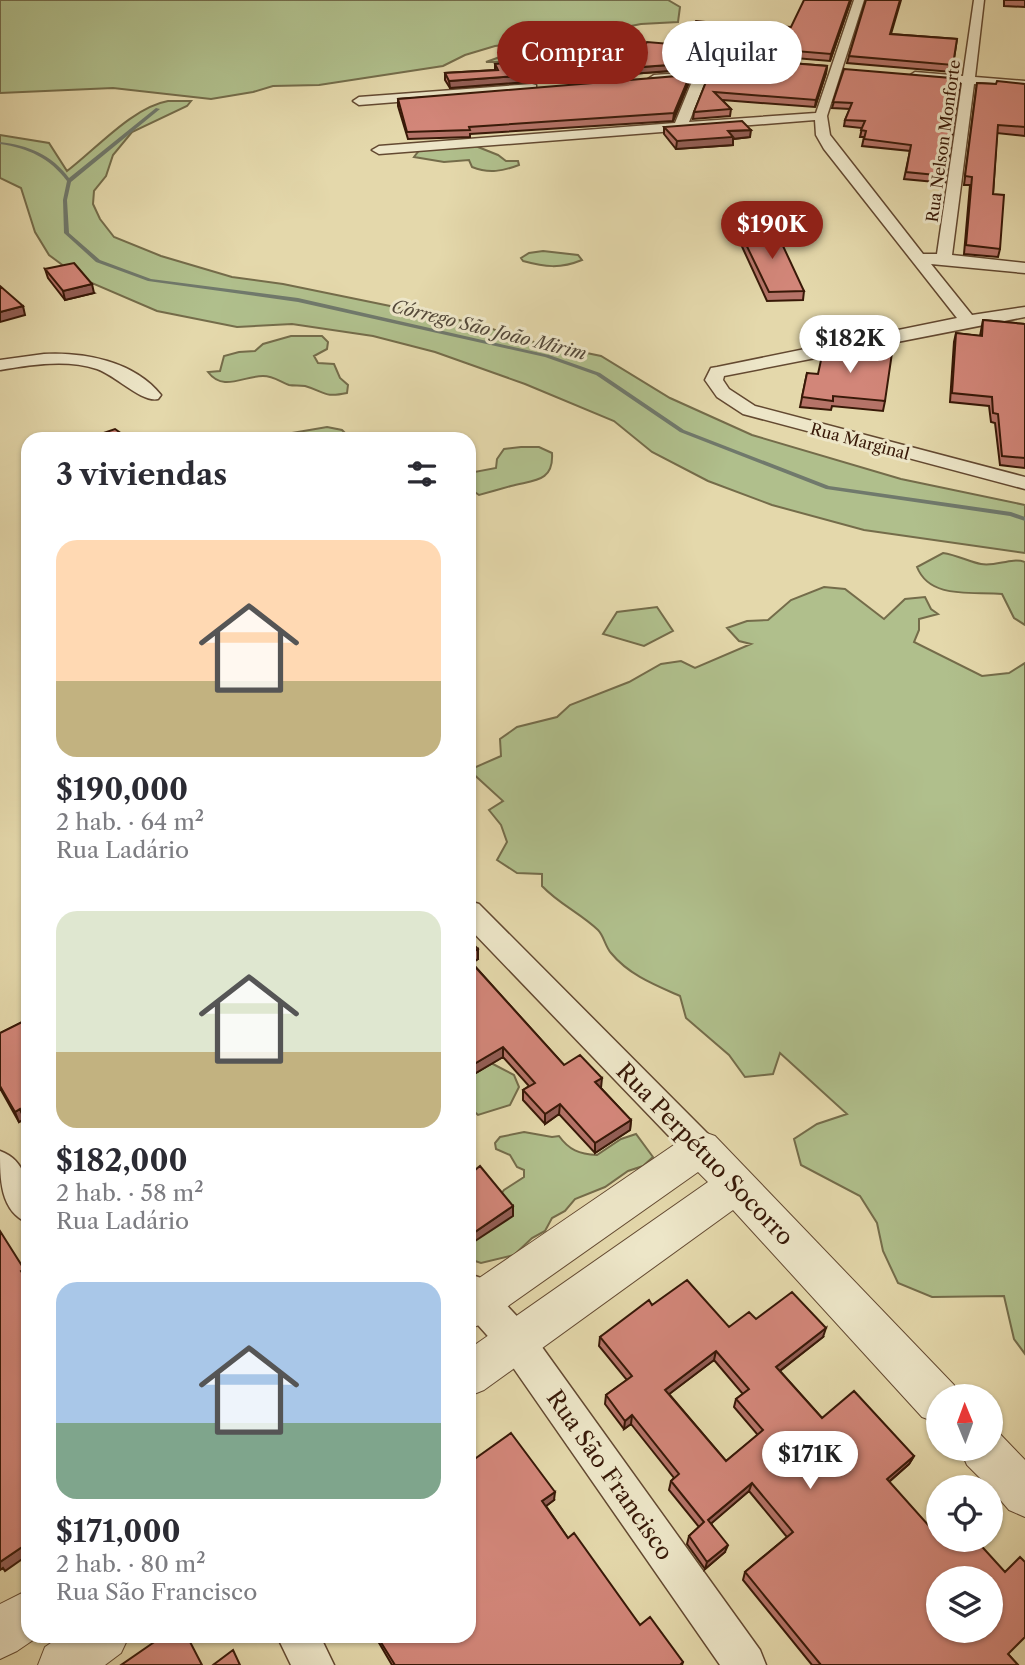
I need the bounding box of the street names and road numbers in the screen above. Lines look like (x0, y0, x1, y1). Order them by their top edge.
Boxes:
street label: Rua Nelson Monforte (922, 58, 964, 224)
street label: Rua Marginal (808, 418, 912, 464)
street label: Rua Perpétuo Socorro (611, 1057, 799, 1251)
street label: Rua São Francisco (541, 1385, 679, 1565)

